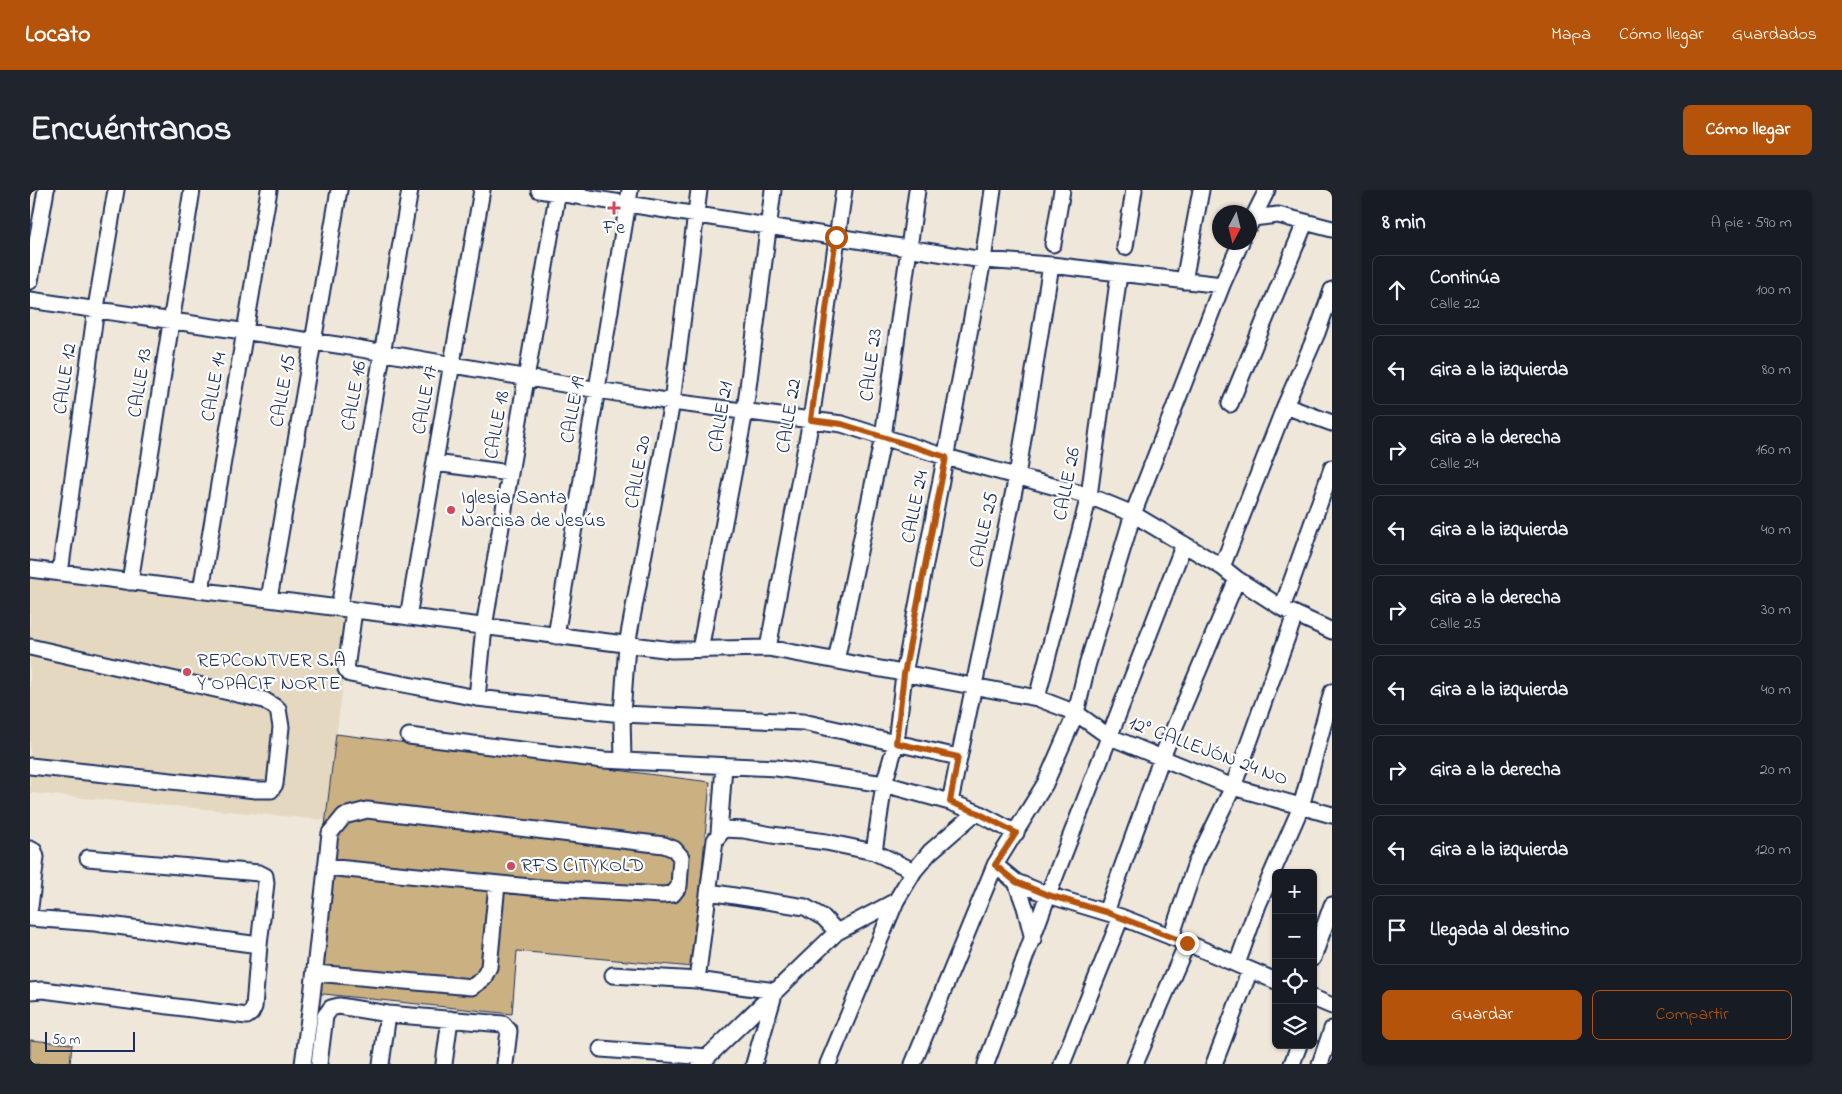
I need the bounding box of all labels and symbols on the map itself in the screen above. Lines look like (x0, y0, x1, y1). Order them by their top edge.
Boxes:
marker: Fe (608, 202, 620, 214)
north arrow (1212, 205, 1257, 250)
place label: Fe (602, 214, 625, 243)
route start (825, 226, 848, 249)
street label: CALLE 23 (853, 327, 891, 403)
street label: CALLE 12 (47, 342, 85, 416)
street label: CALLE 13 (121, 346, 161, 420)
street label: CALLE 14 (195, 350, 235, 424)
street label: CALLE 15 (263, 353, 305, 429)
street label: CALLE 16 (335, 359, 375, 433)
street label: CALLE 17 (406, 363, 446, 437)
street label: CALLE 19 (554, 374, 594, 446)
street label: CALLE 22 (770, 377, 810, 455)
street label: CALLE 21 (702, 379, 742, 455)
street label: CALLE 18 (478, 388, 518, 462)
street label: CALLE 20 (618, 433, 660, 511)
street label: CALLE 26 (1047, 445, 1089, 523)
street label: CALLE 24 (895, 468, 937, 546)
place label: Iglesia Santa Narcisa de Jesús (461, 484, 606, 536)
street label: CALLE 25 (963, 490, 1007, 570)
marker: Iglesia Santa Narcisa de Jesús (445, 504, 457, 516)
place label: REPCONTVER S.A Y OPACIF NORTE (197, 647, 346, 699)
marker: REPCONTVER S.A Y OPACIF NORTE (181, 666, 193, 678)
street label: 12° CALLEJÓN 24 NO (1124, 710, 1292, 794)
place label: RFS CITYKOLD (521, 852, 644, 881)
marker: RFS CITYKOLD (505, 860, 517, 872)
route end (1176, 932, 1199, 955)
scale bar (45, 1029, 135, 1052)

